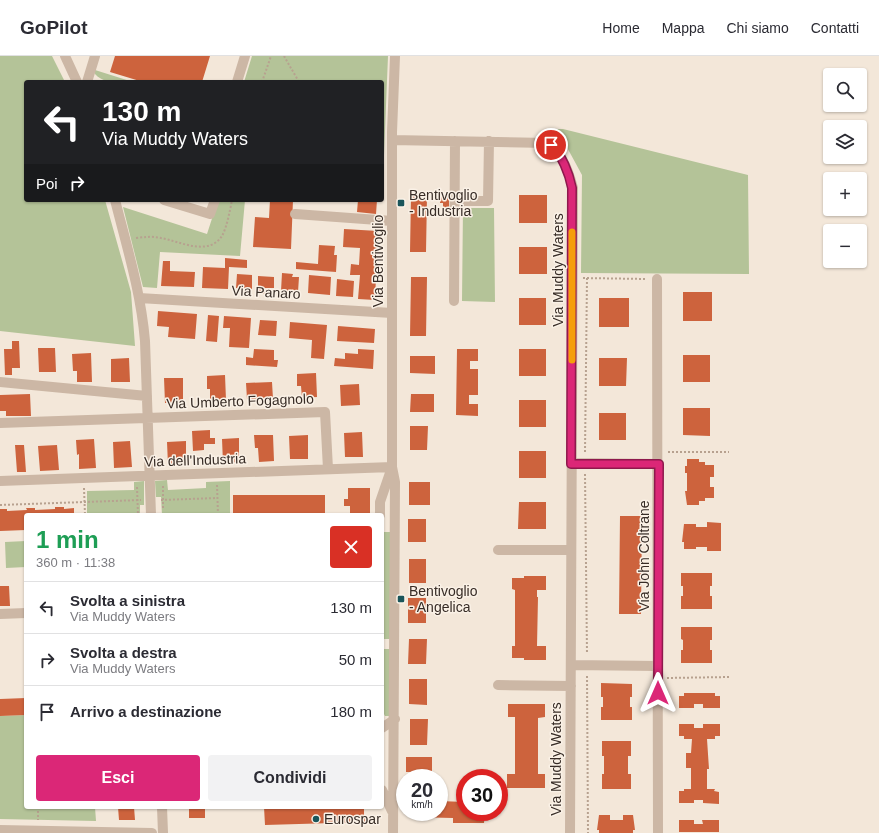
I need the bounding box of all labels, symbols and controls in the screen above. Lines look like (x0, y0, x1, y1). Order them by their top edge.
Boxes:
text: GoPilot (20, 17, 88, 38)
text: Home (602, 20, 640, 36)
text: Mappa (662, 20, 705, 36)
text: Chi siamo (727, 20, 789, 36)
text: Contatti (811, 20, 859, 36)
map controls (823, 68, 867, 268)
button: search (823, 68, 867, 112)
icon: left (36, 96, 88, 148)
text: 130 m (102, 96, 181, 127)
button: layers (823, 120, 867, 164)
pin (534, 128, 568, 162)
text: Via Muddy Waters (102, 129, 248, 149)
icon: arrive (540, 134, 562, 156)
icon: right (66, 172, 88, 194)
button: + (823, 172, 867, 216)
text: Poi (36, 175, 58, 192)
place label: Bentivoglio - Industria (409, 187, 478, 219)
marker: Bentivoglio - Industria (396, 198, 406, 208)
street label: Via Muddy Waters (550, 213, 566, 327)
street label: Via Bentivoglio (370, 215, 386, 307)
button: − (823, 224, 867, 268)
street label: Via Panaro (231, 282, 301, 302)
street label: Via Umberto Fogagnolo (166, 390, 314, 412)
street label: Via dell'Industria (144, 450, 246, 470)
street label: Via John Coltrane (636, 500, 652, 612)
text: 1 min (36, 526, 99, 553)
button: close (330, 526, 372, 568)
text: 360 m · 11:38 (36, 555, 115, 570)
place label: Bentivoglio - Angelica (409, 583, 478, 615)
text: Svolta a sinistra (70, 592, 185, 609)
marker: Bentivoglio - Angelica (396, 594, 406, 604)
icon: left (36, 597, 58, 619)
text: 130 m (330, 599, 372, 616)
text: Via Muddy Waters (70, 609, 176, 624)
text: Svolta a destra (70, 644, 177, 661)
icon: right (36, 649, 58, 671)
text: 50 m (339, 651, 372, 668)
text: Via Muddy Waters (70, 661, 176, 676)
position arrow (637, 672, 679, 714)
icon: arrive (36, 701, 58, 723)
street label: Via Muddy Waters (548, 702, 564, 816)
text: Arrivo a destinazione (70, 703, 222, 720)
text: 180 m (330, 703, 372, 720)
button: Esci (36, 755, 200, 801)
button: Condividi (208, 755, 372, 801)
speed limit sign: 30 (456, 769, 508, 821)
text: 20 (411, 779, 433, 801)
text: km/h (411, 799, 433, 810)
place label: Eurospar (324, 811, 381, 827)
marker: Eurospar (311, 814, 321, 824)

